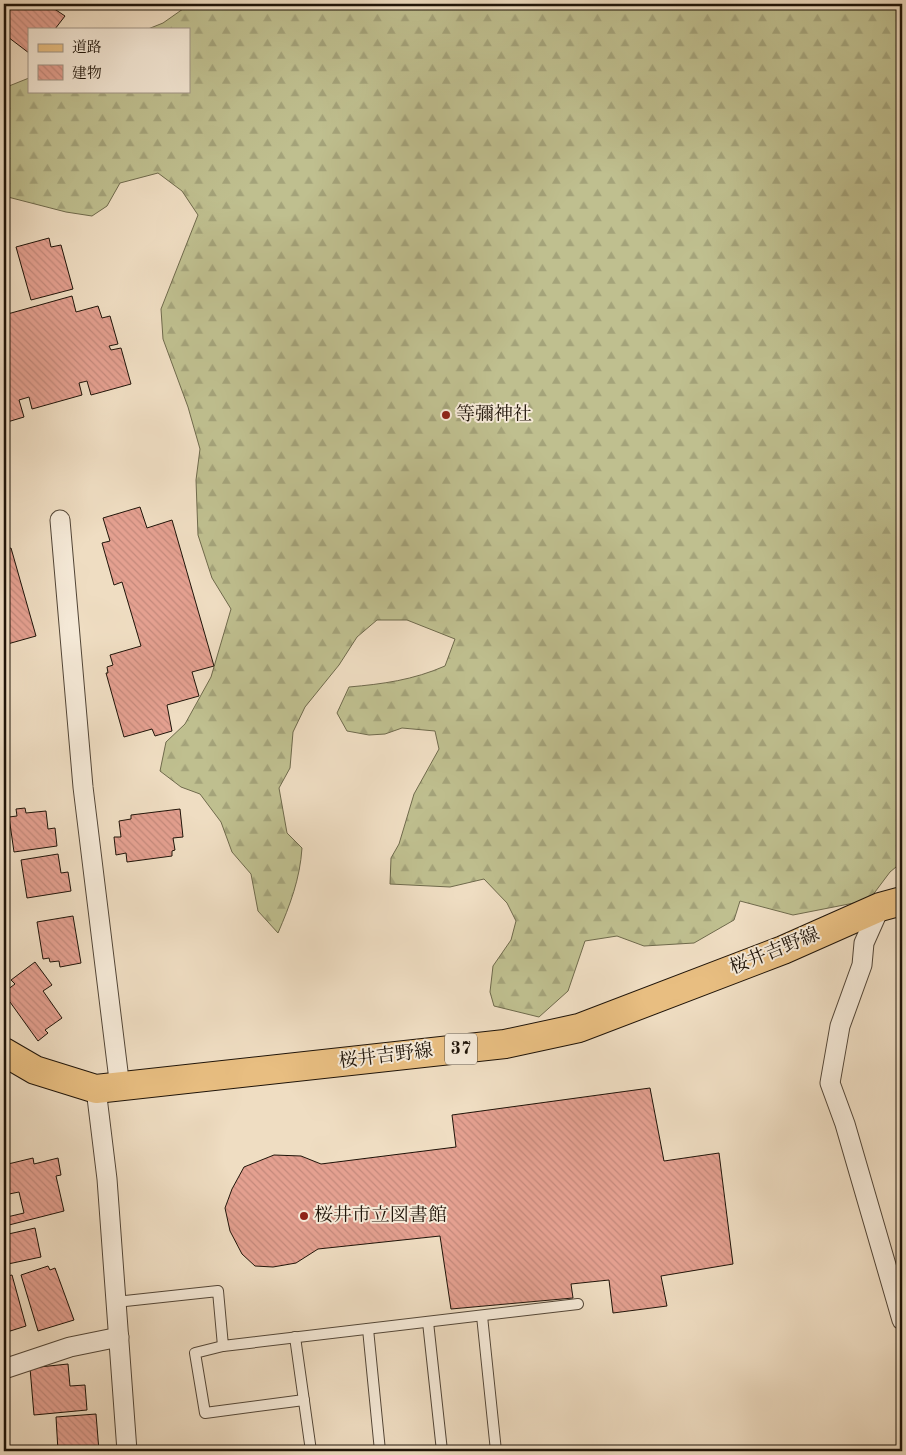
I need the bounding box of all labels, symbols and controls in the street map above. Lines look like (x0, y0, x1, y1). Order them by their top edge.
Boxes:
legend (28, 28, 190, 92)
text: 道路 (72, 39, 102, 56)
text: 建物 (72, 65, 102, 82)
place label: 等彌神社 (456, 404, 532, 425)
marker: 等彌神社 (440, 409, 452, 421)
street label: 桜井吉野線 (726, 923, 823, 979)
road number: 37 (445, 1034, 477, 1064)
street label: 桜井吉野線 (337, 1039, 434, 1072)
place label: 桜井市立図書館 (314, 1204, 447, 1226)
marker: 桜井市立図書館 (298, 1210, 310, 1222)

